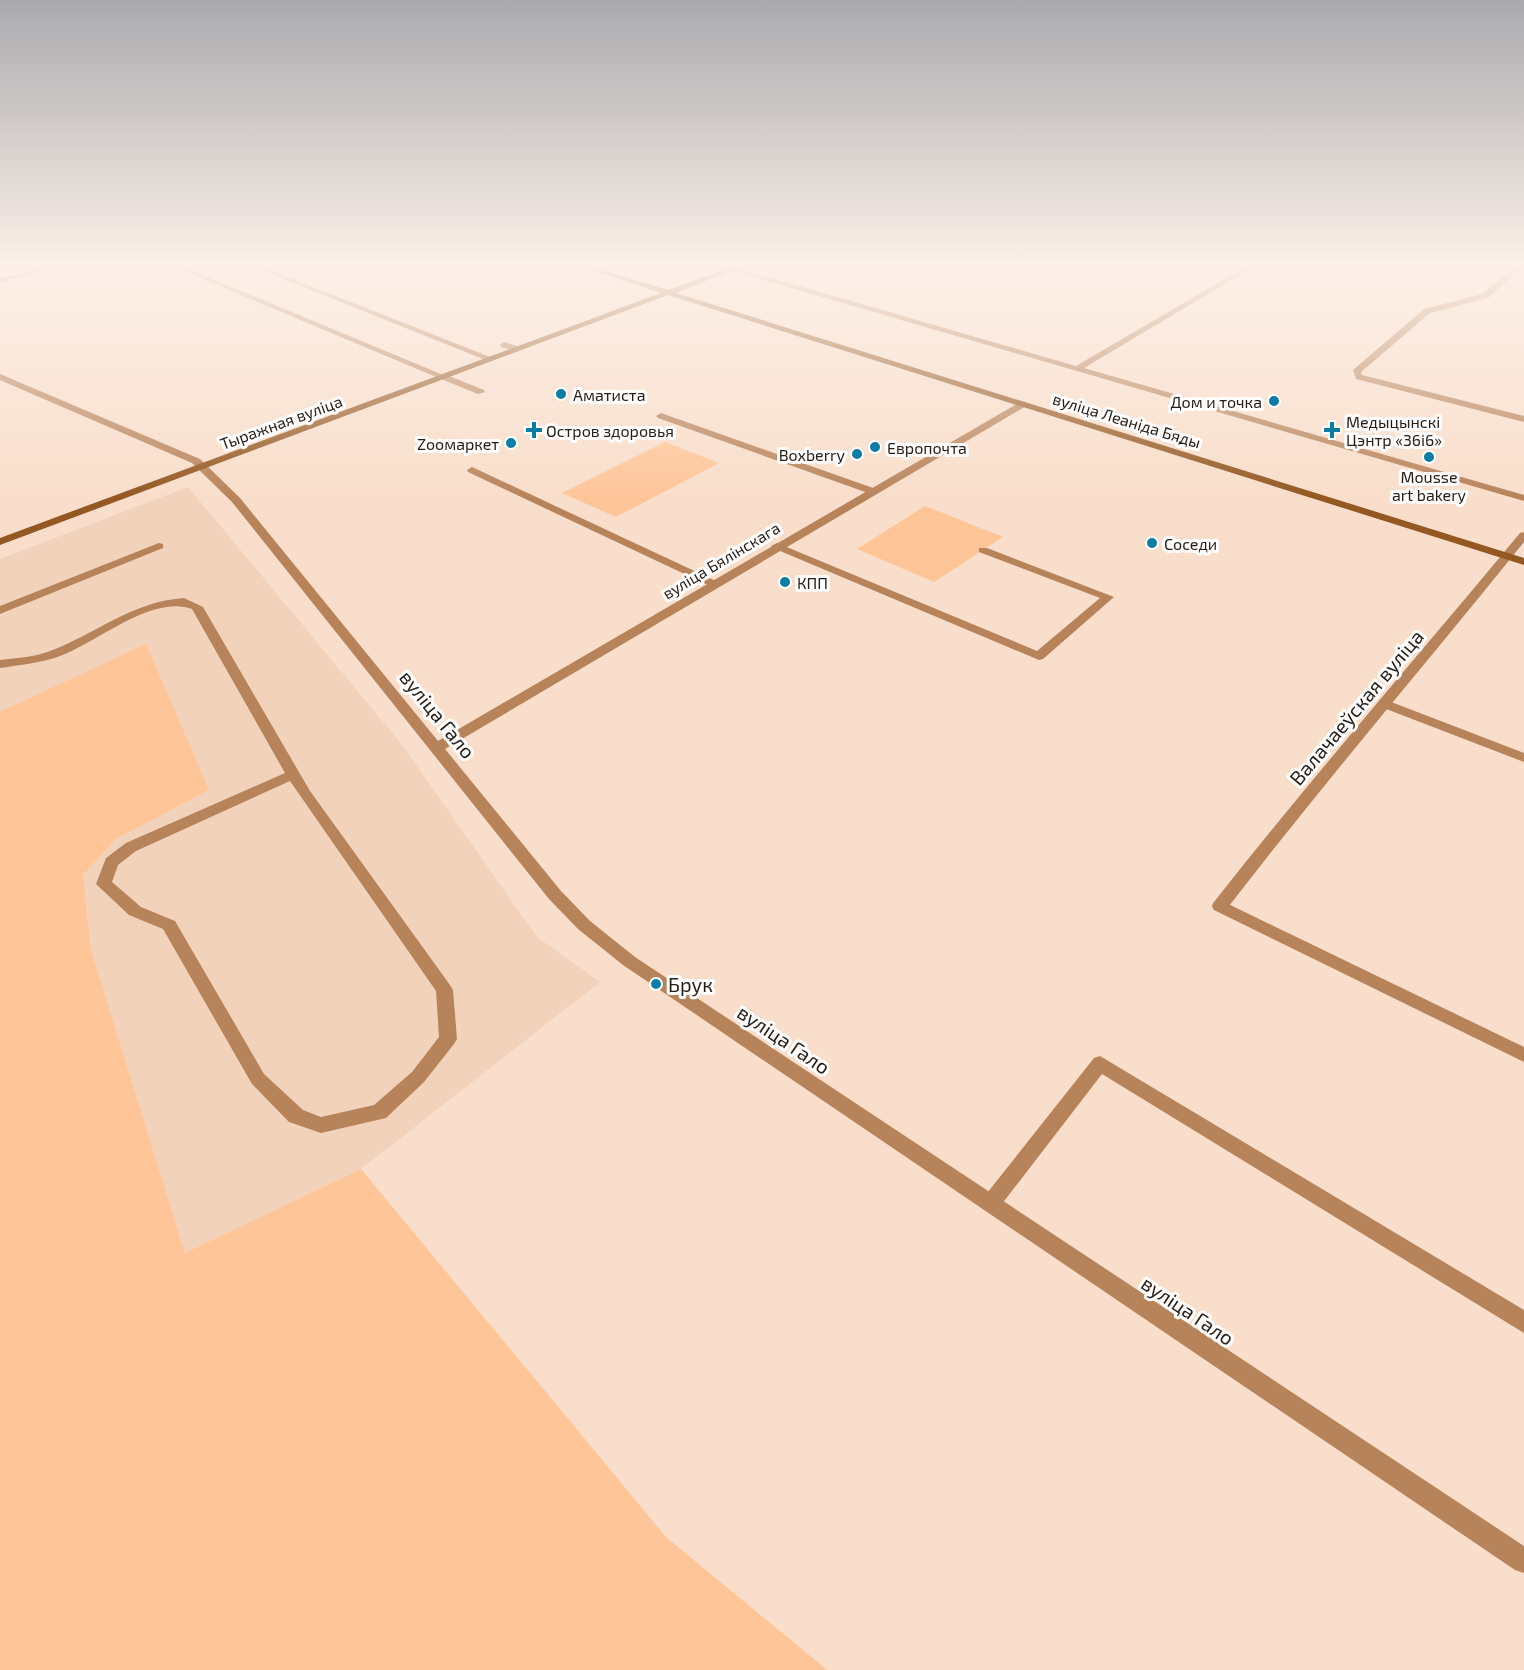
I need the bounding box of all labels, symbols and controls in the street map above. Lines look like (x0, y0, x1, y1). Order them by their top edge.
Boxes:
place label: Аматиста (573, 385, 646, 404)
marker: Аматиста (554, 387, 568, 401)
street label: вуліца Леаніда Бяды (1050, 388, 1203, 453)
street label: Тыражная вуліца (217, 391, 345, 454)
place label: Дом и точка (1171, 392, 1262, 411)
marker: Дом и точка (1267, 394, 1281, 408)
place label: Медыцынскі Цэнтр «36і6» (1346, 412, 1442, 449)
place label: Остров здоровья (546, 421, 674, 440)
marker: Медыцынскі Цэнтр «36і6» (1323, 421, 1341, 439)
marker: Остров здоровья (527, 423, 541, 437)
place label: Zooмаркет (417, 434, 499, 453)
marker: Zooмаркет (504, 436, 518, 450)
place label: Европочта (887, 438, 967, 457)
marker: Европочта (868, 440, 882, 454)
place label: Boxberry (779, 445, 846, 464)
marker: Boxberry (850, 447, 864, 461)
marker: Mousse art bakery (1422, 450, 1436, 464)
place label: Mousse art bakery (1392, 467, 1467, 504)
street label: вуліца Бялінскага (659, 517, 784, 603)
place label: Соседи (1164, 534, 1217, 553)
marker: Соседи (1145, 536, 1159, 550)
place label: КПП (797, 573, 828, 592)
marker: КПП (778, 575, 792, 589)
street label: Валачаеўская вуліца (1284, 624, 1429, 790)
street label: вуліца Гало (394, 665, 481, 763)
place label: Брук (668, 972, 713, 997)
marker: Брук (649, 977, 663, 991)
street label: вуліца Гало (733, 999, 835, 1080)
street label: вуліца Гало (1137, 1270, 1239, 1351)

